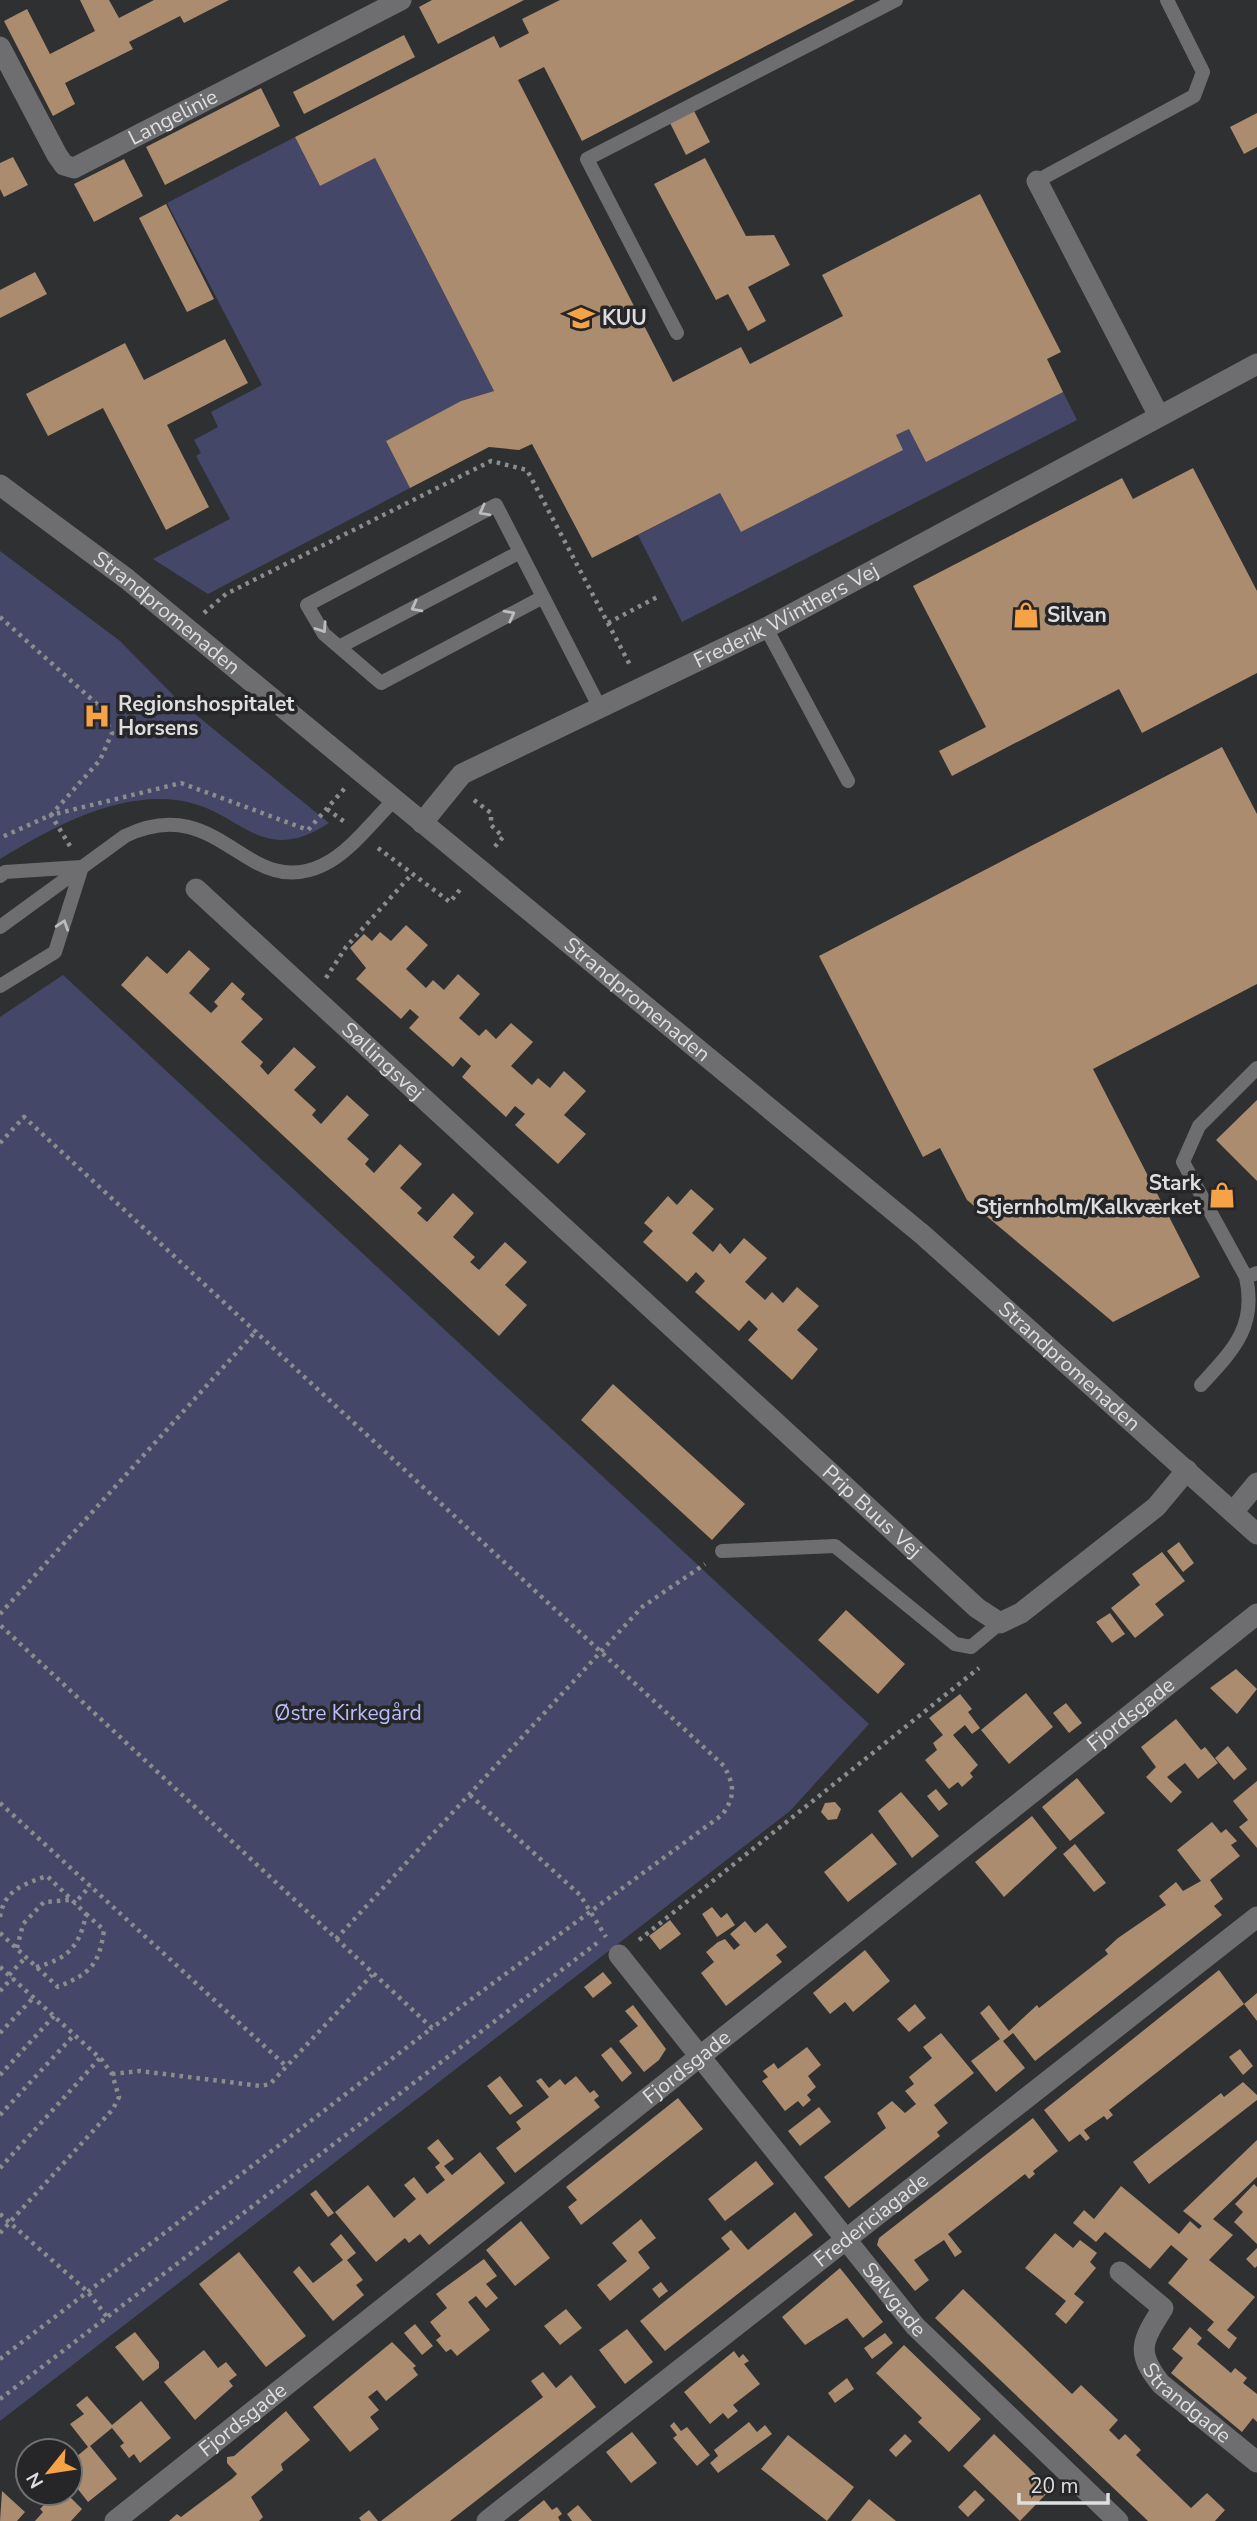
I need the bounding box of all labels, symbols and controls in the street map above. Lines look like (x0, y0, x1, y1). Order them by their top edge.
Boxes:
street label: Langelinie (123, 83, 223, 152)
school or university icon: KUU (566, 303, 596, 333)
place label: KUU (602, 304, 647, 332)
one-way arrow (479, 503, 491, 516)
street label: Strandpromenaden (87, 545, 246, 681)
street label: Frederik Winthers Vej (689, 556, 883, 675)
one-way arrow (411, 598, 424, 612)
shop icon: Silvan (1011, 600, 1041, 630)
place label: Silvan (1047, 601, 1107, 629)
one-way arrow (503, 609, 515, 623)
one-way arrow (313, 620, 326, 633)
place label: Regionshospitalet Horsens (118, 690, 295, 742)
hospital icon: Regionshospitalet Horsens (82, 701, 112, 731)
one-way arrow (55, 920, 70, 932)
street label: Strandpromenaden (558, 931, 716, 1068)
street label: Søllingsvej (336, 1016, 430, 1106)
place label: Stark Stjernholm/Kalkværket (976, 1169, 1202, 1221)
shop icon: Stark Stjernholm/Kalkværket (1207, 1180, 1237, 1210)
street label: Strandpromenaden (992, 1295, 1147, 1437)
street label: Prip Buus Vej (816, 1459, 928, 1564)
street label: Fjordsgade (1081, 1671, 1180, 1758)
park label: Østre Kirkegård (274, 1699, 422, 1727)
street label: Fjordsgade (637, 2023, 736, 2111)
street label: Fredericiagade (808, 2166, 934, 2274)
street label: Sølvgade (856, 2257, 932, 2343)
street label: Strandgade (1136, 2357, 1237, 2450)
street label: Fjordsgade (193, 2376, 292, 2463)
north arrow (14, 2437, 84, 2507)
scale bar (1019, 2462, 1108, 2506)
text: N (20, 2467, 50, 2493)
text: 20 m (1030, 2472, 1079, 2500)

